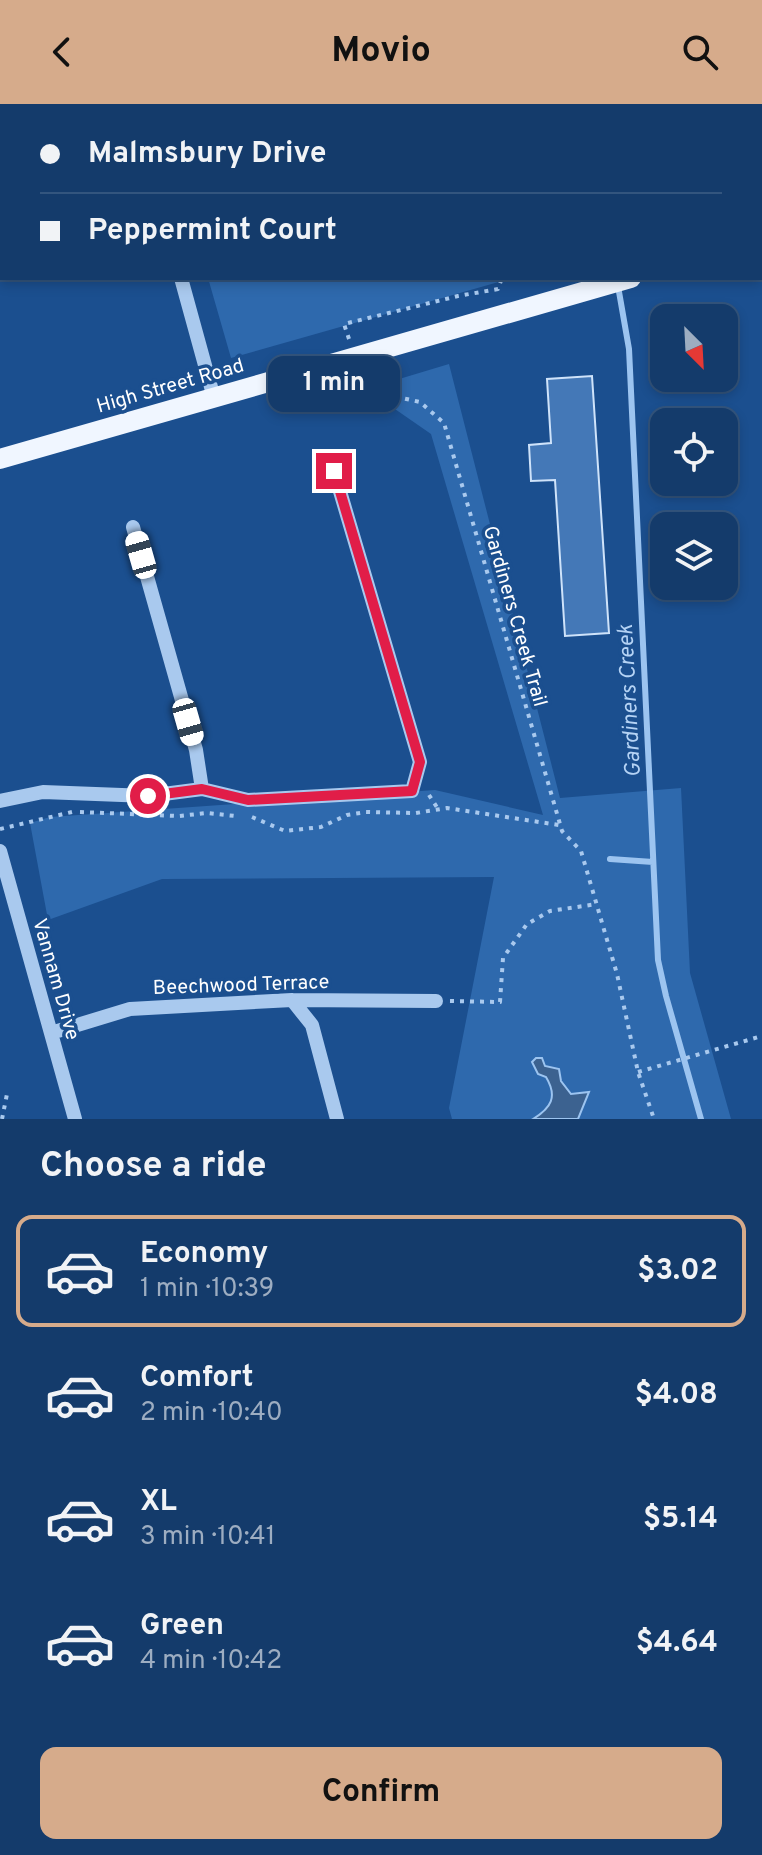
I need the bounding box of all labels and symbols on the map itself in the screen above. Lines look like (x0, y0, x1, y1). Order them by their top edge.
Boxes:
north arrow (650, 304, 738, 392)
street label: High Street Road (94, 353, 247, 420)
callout: 1 min (268, 355, 400, 411)
route end (316, 453, 352, 489)
street label: Gardiners Creek Trail (476, 523, 552, 710)
car (123, 529, 159, 581)
water label: Gardiners Creek (613, 623, 648, 778)
car (170, 696, 206, 748)
route start (130, 778, 166, 814)
street label: Vannam Drive (25, 916, 85, 1043)
street label: Beechwood Terrace (152, 970, 330, 1002)

